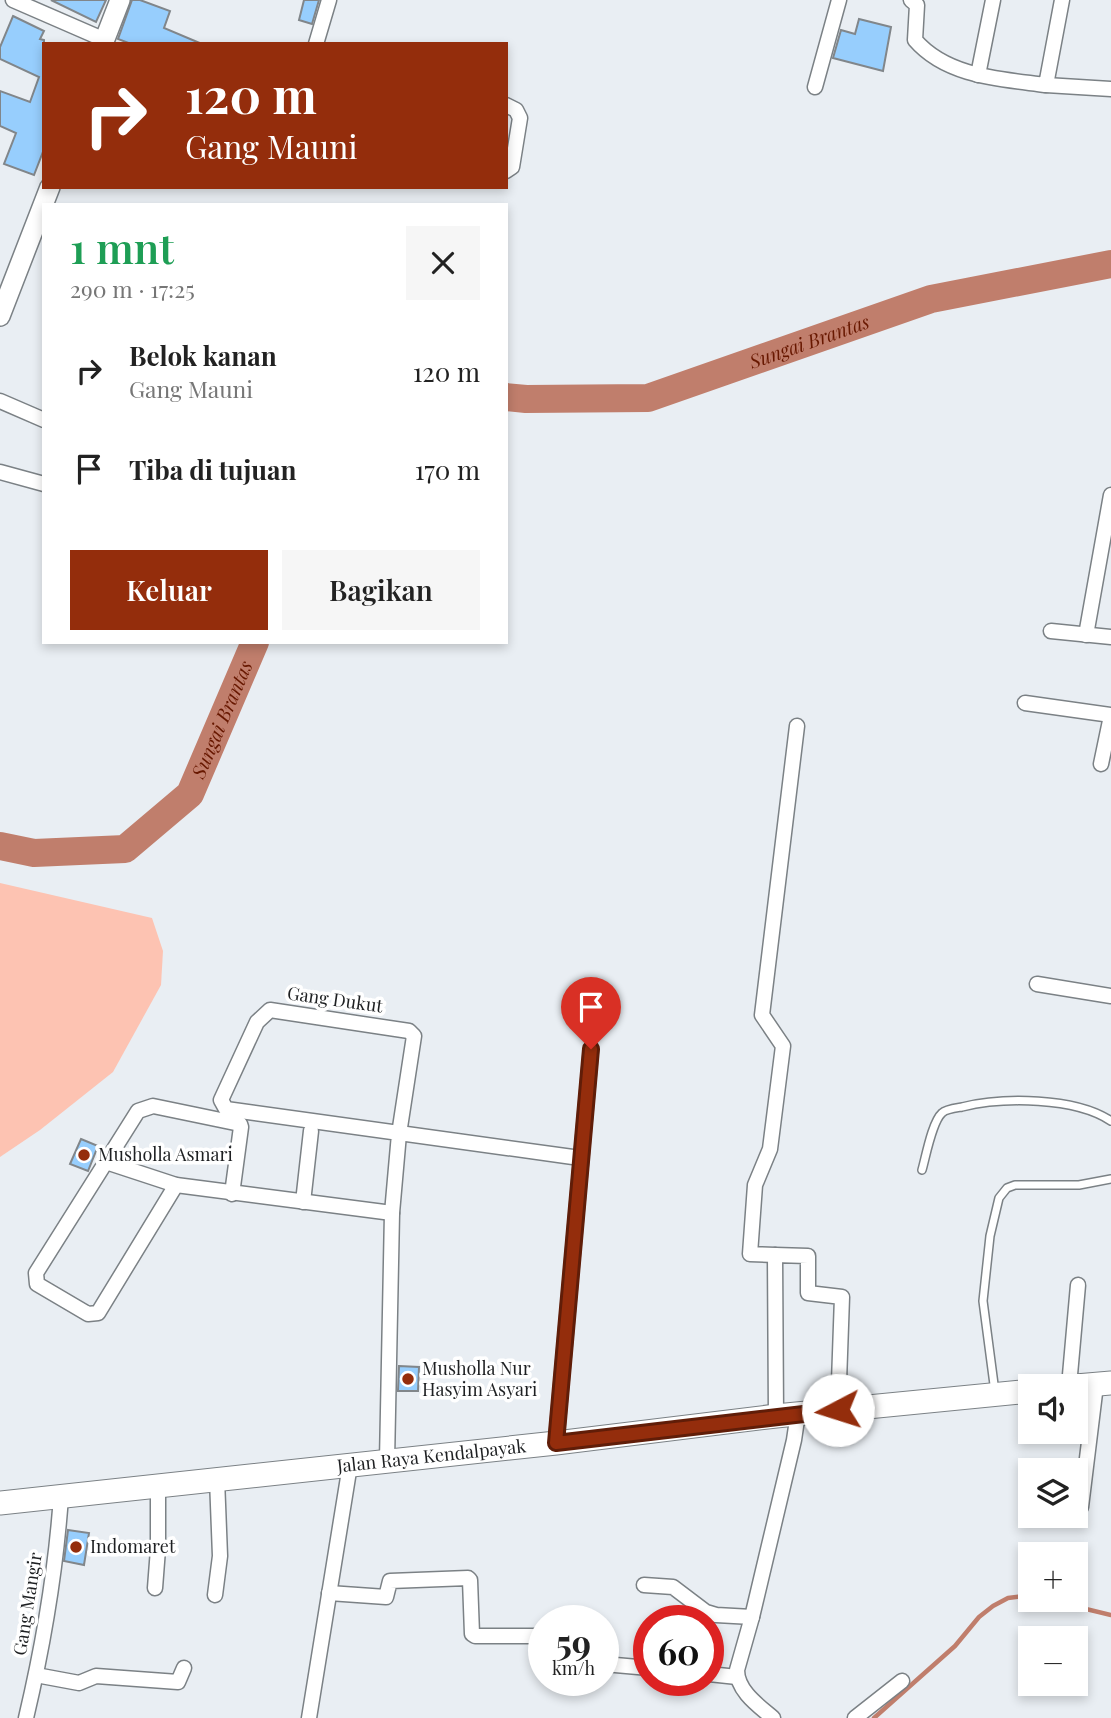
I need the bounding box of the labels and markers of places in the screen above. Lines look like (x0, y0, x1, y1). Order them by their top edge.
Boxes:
pin (561, 977, 621, 1049)
place label: Musholla Asmari (98, 1142, 233, 1166)
marker: Musholla Asmari (76, 1147, 92, 1163)
place label: Musholla Nur Hasyim Asyari (422, 1356, 537, 1401)
marker: Musholla Nur Hasyim Asyari (400, 1371, 416, 1387)
place label: Indomaret (90, 1534, 176, 1558)
marker: Indomaret (68, 1539, 84, 1555)

